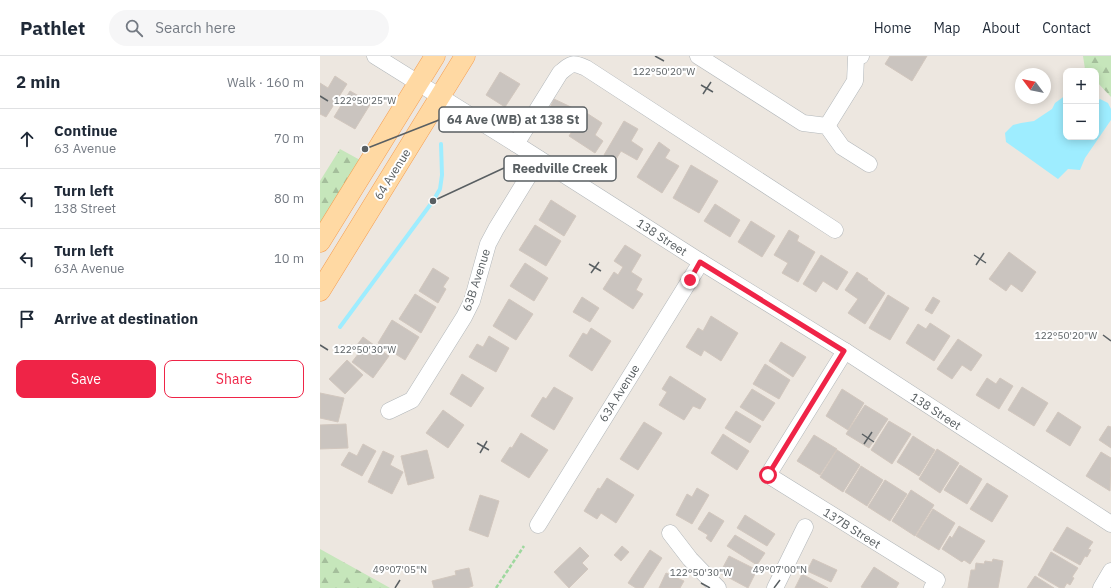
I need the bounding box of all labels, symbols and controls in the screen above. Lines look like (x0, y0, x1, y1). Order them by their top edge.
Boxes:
search box (109, 10, 389, 46)
text: Pathlet (20, 16, 85, 40)
icon: search (123, 17, 145, 39)
text: Search here (155, 18, 236, 37)
text: Home (874, 19, 911, 37)
text: Map (933, 19, 960, 37)
text: About (982, 19, 1020, 37)
text: Contact (1042, 19, 1091, 37)
text: 122°50'20"W (633, 65, 695, 78)
north arrow (1015, 68, 1051, 104)
map controls (1063, 68, 1099, 140)
button: + (1063, 68, 1099, 104)
text: 2 min (16, 71, 60, 93)
text: Walk · 160 m (227, 74, 304, 91)
text: 122°50'25"W (334, 94, 396, 107)
button: − (1063, 104, 1099, 140)
callout: 64 Ave (WB) at 138 St (439, 107, 587, 132)
text: 64 Ave (WB) at 138 St (447, 111, 579, 128)
text: Continue (54, 121, 118, 140)
icon: ahead (16, 128, 38, 150)
text: 70 m (274, 130, 304, 147)
text: 63 Avenue (54, 140, 116, 157)
street label: 64 Avenue (370, 145, 414, 202)
callout: Reedville Creek (504, 156, 616, 181)
text: Reedville Creek (512, 160, 608, 177)
text: Turn left (54, 181, 114, 200)
icon: left (16, 188, 38, 210)
text: 80 m (274, 190, 304, 207)
text: 138 Street (54, 200, 116, 217)
street label: 138 Street (634, 215, 690, 259)
text: Turn left (54, 241, 114, 260)
street label: 63B Avenue (459, 246, 493, 313)
icon: left (16, 248, 38, 270)
text: 10 m (274, 250, 304, 267)
text: 63A Avenue (54, 260, 124, 277)
route end (681, 271, 699, 289)
icon: arrive (16, 308, 38, 330)
text: Arrive at destination (54, 309, 198, 328)
text: 122°50'20"W (1035, 329, 1097, 342)
text: 122°50'30"W (334, 343, 396, 356)
button: Save (16, 360, 156, 398)
button: Share (164, 360, 304, 398)
street label: 63A Avenue (595, 361, 643, 425)
street label: 138 Street (908, 389, 964, 433)
route start (759, 466, 777, 484)
street label: 137B Street (820, 504, 884, 552)
text: 49°07'05"N (373, 563, 427, 576)
text: 49°07'00"N (753, 563, 807, 576)
text: 122°50'30"W (670, 566, 732, 579)

